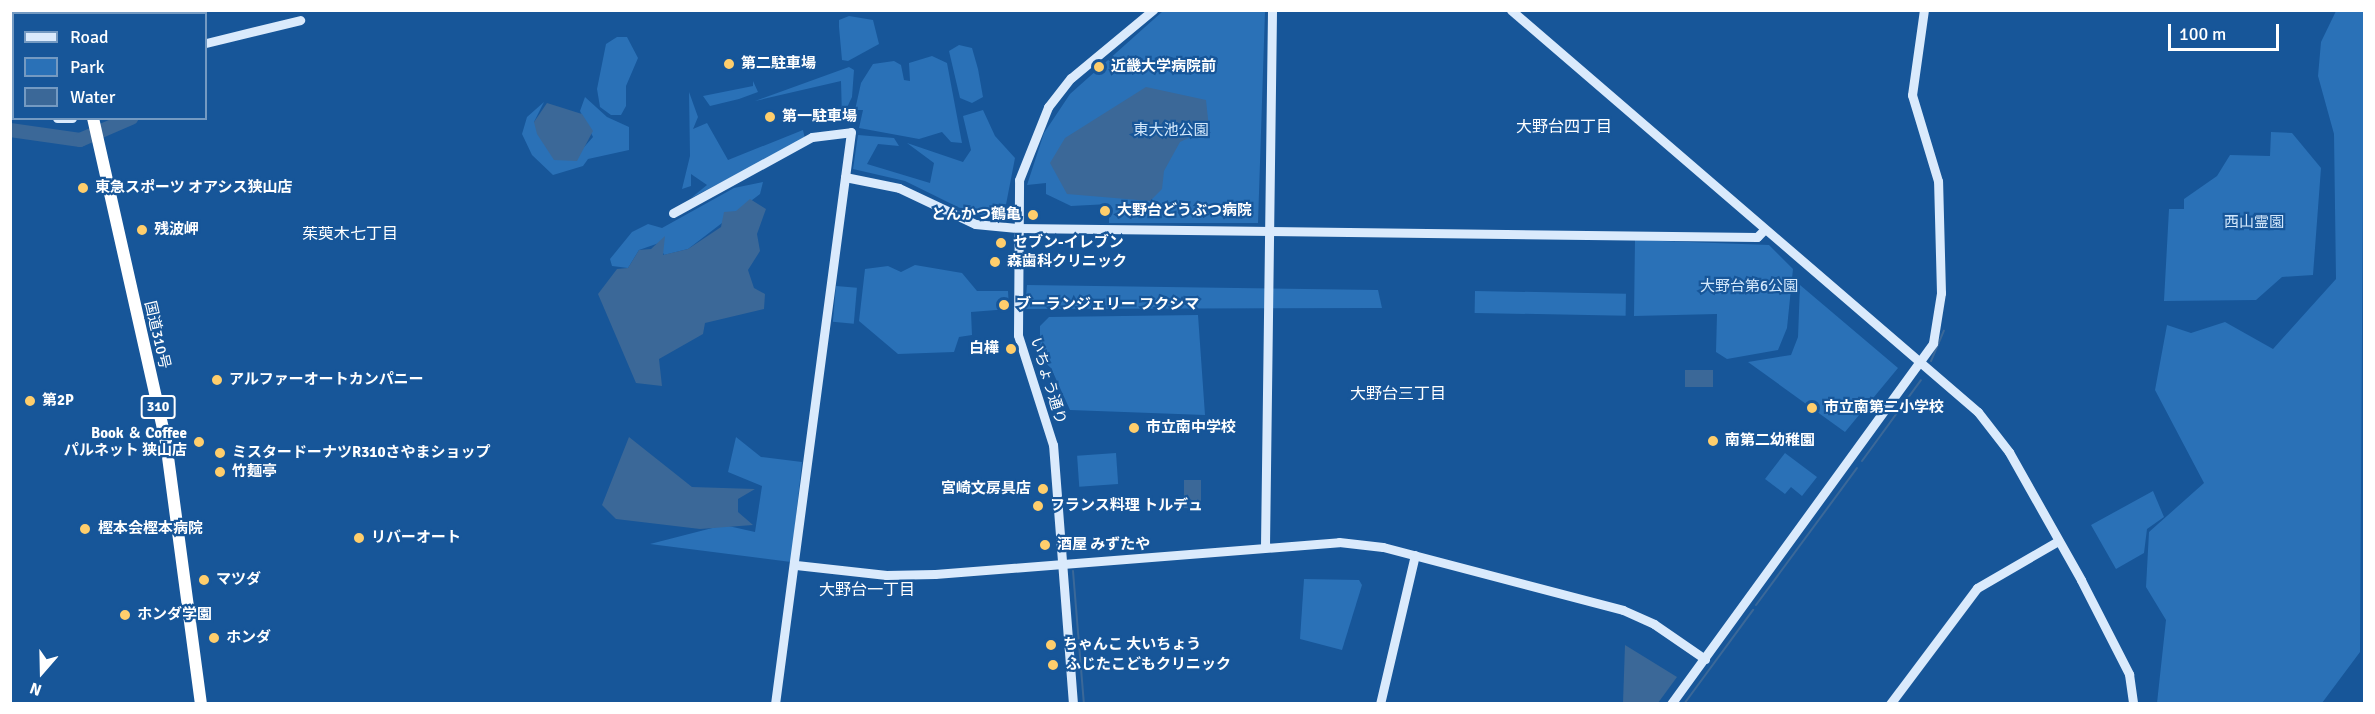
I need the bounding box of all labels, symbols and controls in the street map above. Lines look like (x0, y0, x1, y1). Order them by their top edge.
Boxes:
legend (12, 12, 207, 120)
scale bar (2171, 12, 2282, 50)
text: 100 m (2179, 23, 2226, 45)
text: Road (70, 26, 109, 48)
place label: 第二駐車場 (741, 55, 816, 73)
text: Park (70, 56, 105, 78)
marker: 第二駐車場 (722, 57, 736, 71)
place label: 近畿大学病院前 (1111, 58, 1216, 76)
marker: 近畿大学病院前 (1092, 60, 1106, 74)
text: Water (70, 86, 115, 108)
place label: 第一駐車場 (782, 108, 857, 126)
marker: 第一駐車場 (763, 110, 777, 124)
district label: 大野台四丁目 (1516, 117, 1612, 137)
park label: 東大池公園 (1134, 122, 1208, 140)
place label: 東急スポーツ オアシス狭山店 (95, 179, 293, 197)
marker: 東急スポーツ オアシス狭山店 (76, 181, 90, 195)
place label: 大野台どうぶつ病院 (1117, 202, 1252, 220)
marker: 大野台どうぶつ病院 (1098, 204, 1112, 218)
place label: とんかつ鶴亀 (931, 206, 1021, 224)
marker: とんかつ鶴亀 (1026, 208, 1040, 222)
park label: 西山霊園 (2224, 214, 2284, 232)
place label: 残波岬 (154, 221, 199, 239)
marker: 残波岬 (135, 223, 149, 237)
district label: 茱萸木七丁目 (302, 224, 398, 244)
place label: セブン-イレブン (1013, 234, 1124, 252)
marker: セブン-イレブン (994, 236, 1008, 250)
place label: 森歯科クリニック (1007, 253, 1127, 271)
marker: 森歯科クリニック (988, 255, 1002, 269)
park label: 大野台第6公園 (1700, 278, 1798, 296)
place label: ブーランジェリー フクシマ (1016, 296, 1199, 314)
marker: ブーランジェリー フクシマ (997, 298, 1011, 312)
street label: 国道310号 (140, 299, 174, 371)
street label: いちょう通り (1026, 335, 1070, 427)
place label: 白樺 (969, 340, 999, 358)
marker: 白樺 (1004, 342, 1018, 356)
place label: アルファーオートカンパニー (229, 371, 424, 389)
marker: アルファーオートカンパニー (210, 373, 224, 387)
district label: 大野台三丁目 (1350, 384, 1446, 404)
place label: 第2P (42, 392, 74, 410)
marker: 第2P (23, 394, 37, 408)
road number: 310 (140, 396, 176, 418)
place label: 市立南第二小学校 (1824, 399, 1944, 417)
marker: 市立南第二小学校 (1805, 401, 1819, 415)
place label: 市立南中学校 (1146, 419, 1236, 437)
marker: 市立南中学校 (1127, 421, 1141, 435)
place label: Book ＆ Coffee パルネット 狭山店 (64, 424, 187, 459)
place label: 南第二幼稚園 (1725, 432, 1815, 450)
marker: 南第二幼稚園 (1706, 434, 1720, 448)
marker: Book ＆ Coffee パルネット 狭山店 (192, 435, 206, 449)
place label: ミスタードーナツR310さやまショップ (232, 444, 491, 462)
marker: ミスタードーナツR310さやまショップ (213, 446, 227, 460)
place label: 竹麺亭 (232, 463, 277, 481)
marker: 竹麺亭 (213, 465, 227, 479)
place label: 宮崎文房具店 (941, 480, 1031, 498)
marker: 宮崎文房具店 (1036, 482, 1050, 496)
place label: フランス料理 トルデュ (1050, 497, 1203, 515)
marker: フランス料理 トルデュ (1031, 499, 1045, 513)
marker: 樫本会樫本病院 (76, 520, 94, 538)
place label: 樫本会樫本病院 (98, 520, 203, 538)
place label: リバーオート (371, 529, 461, 547)
marker: リバーオート (352, 531, 366, 545)
place label: 酒屋 みずたや (1057, 536, 1150, 554)
marker: 酒屋 みずたや (1038, 538, 1052, 552)
place label: マツダ (216, 571, 261, 589)
marker: マツダ (197, 573, 211, 587)
district label: 大野台一丁目 (819, 580, 915, 600)
place label: ホンダ学園 (137, 606, 212, 624)
marker: ホンダ学園 (118, 608, 132, 622)
place label: ホンダ (226, 629, 271, 647)
marker: ホンダ (207, 631, 221, 645)
place label: ちゃんこ 大いちょう (1063, 636, 1201, 654)
marker: ちゃんこ 大いちょう (1044, 638, 1058, 652)
north arrow (12, 642, 72, 702)
marker: ふじたこどもクリニック (1044, 656, 1062, 674)
place label: ふじたこどもクリニック (1066, 656, 1231, 674)
text: N (27, 678, 45, 700)

